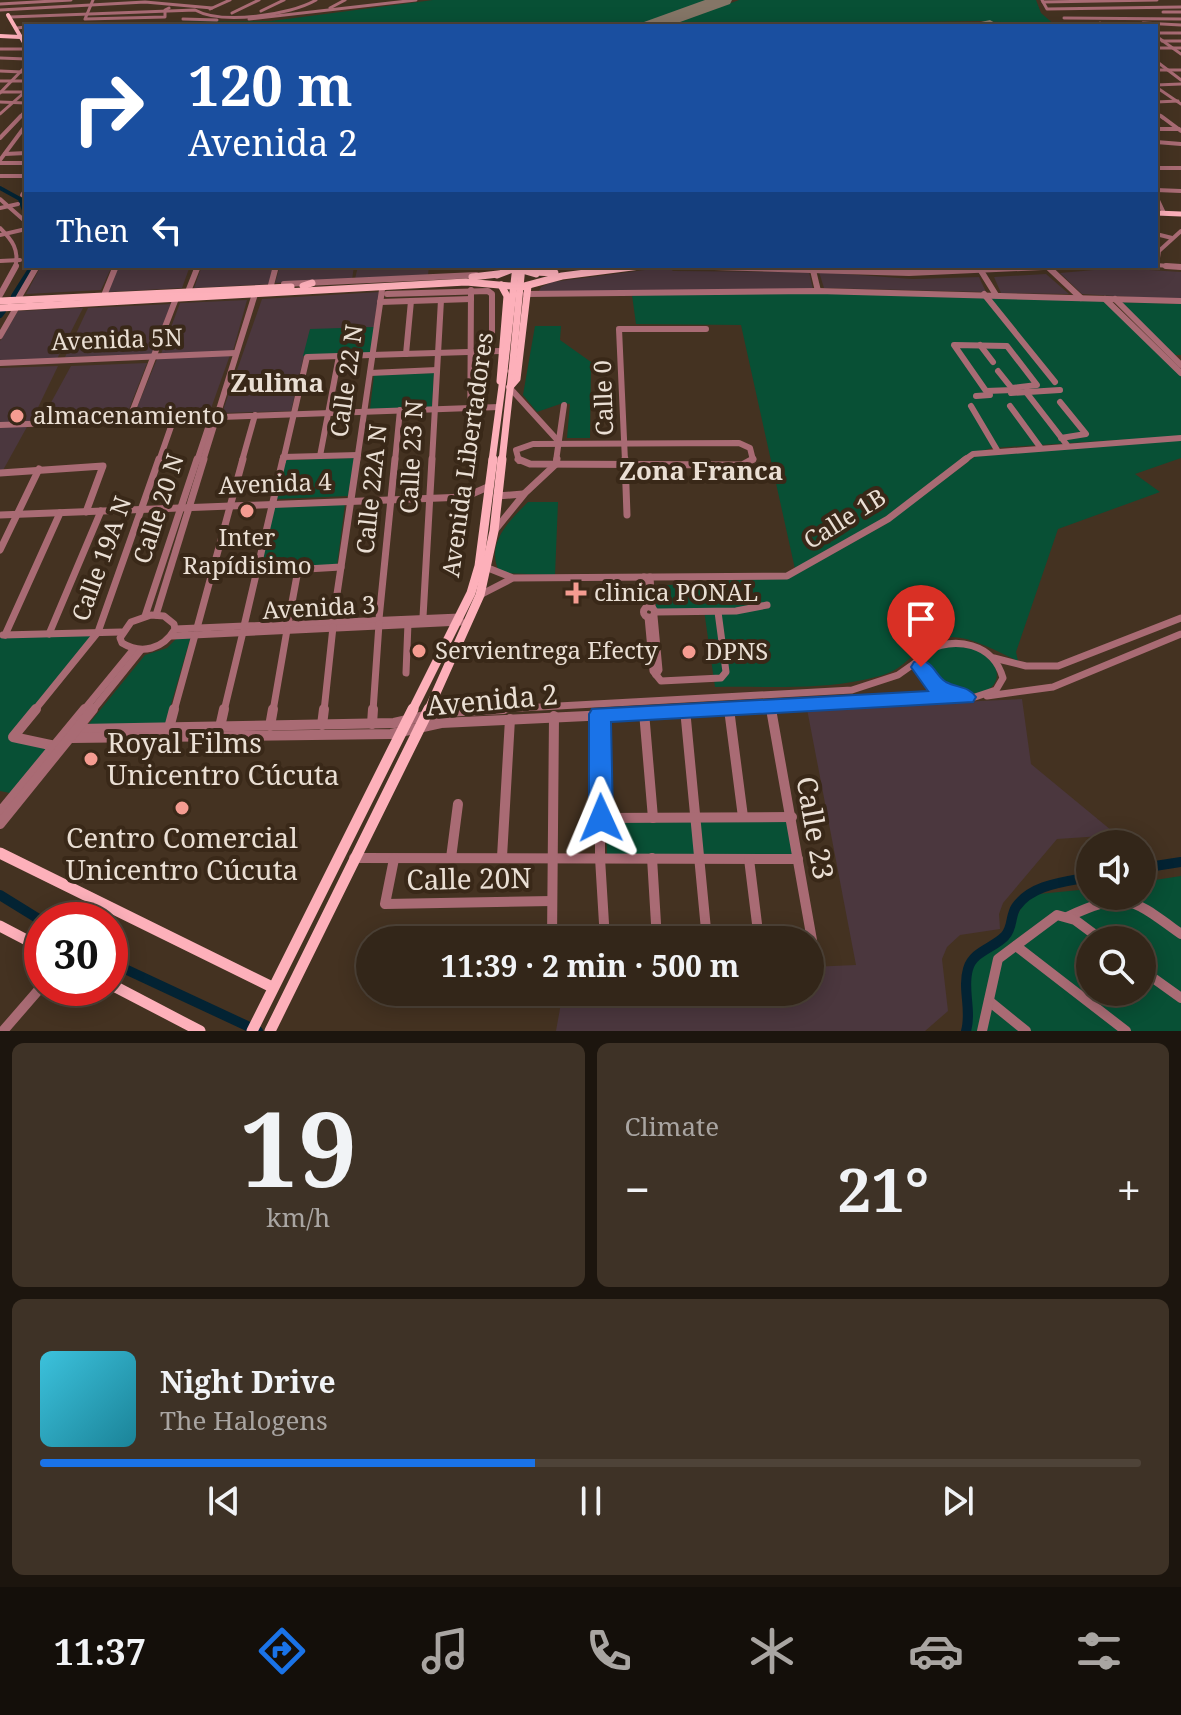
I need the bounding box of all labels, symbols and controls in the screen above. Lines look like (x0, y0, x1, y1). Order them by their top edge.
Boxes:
text: 120 m (188, 46, 353, 122)
icon: right (56, 56, 160, 160)
text: Avenida 2 (188, 118, 358, 167)
icon: left (145, 208, 189, 252)
text: Then (56, 210, 129, 251)
street label: Avenida 5N (51, 320, 183, 357)
street label: Calle 22 N (321, 322, 370, 439)
street label: Avenida Libertadores (433, 330, 500, 579)
street label: Calle 0 (585, 360, 620, 436)
district label: Zulima (230, 364, 324, 400)
place label: almacenamiento (33, 398, 225, 431)
street label: Calle 23 N (391, 399, 430, 515)
marker: almacenamiento (8, 407, 26, 425)
street label: Calle 22A N (347, 422, 394, 555)
street label: Calle 20 N (124, 449, 191, 568)
district label: Zona Franca (619, 452, 783, 488)
street label: Avenida 4 (218, 464, 333, 501)
street label: Calle 1B (797, 480, 892, 556)
street label: Calle 19A N (63, 492, 138, 625)
marker: Inter Rapídisimo (238, 502, 256, 520)
place label: Inter Rapídisimo (182, 520, 312, 581)
place label: clinica PONAL (594, 575, 758, 608)
marker: clinica PONAL (565, 582, 587, 604)
pin (887, 585, 955, 667)
street label: Avenida 3 (261, 587, 376, 626)
icon: arrive (899, 597, 943, 641)
place label: Servientrega Efecty (435, 633, 658, 666)
place label: DPNS (705, 634, 768, 667)
marker: Servientrega Efecty (410, 642, 428, 660)
marker: DPNS (680, 643, 698, 661)
street label: Avenida 2 (424, 674, 559, 724)
place label: Royal Films Unicentro Cúcuta (107, 723, 340, 793)
marker: Royal Films Unicentro Cúcuta (82, 750, 100, 768)
street label: Calle 23 (788, 773, 844, 882)
position arrow (559, 776, 643, 860)
marker: Centro Comercial Unicentro Cúcuta (173, 799, 191, 817)
place label: Centro Comercial Unicentro Cúcuta (66, 818, 298, 888)
map controls (1076, 830, 1156, 1006)
button: sound (1076, 830, 1156, 910)
street label: Calle 20N (406, 858, 532, 898)
speed limit sign: 30 (24, 902, 128, 1006)
button: search (1076, 926, 1156, 1006)
text: 11:39 · 2 min · 500 m (441, 945, 739, 986)
text: 19 (239, 1076, 357, 1217)
text: Climate (625, 1108, 719, 1144)
text: 21° (837, 1148, 929, 1230)
text: − (625, 1159, 650, 1219)
text: + (1116, 1159, 1141, 1219)
text: km/h (266, 1199, 330, 1235)
text: Night Drive (160, 1361, 336, 1402)
text: The Halogens (160, 1402, 328, 1438)
icon: previous (202, 1479, 246, 1523)
icon: pause (569, 1479, 613, 1523)
icon: next (936, 1479, 980, 1523)
icon: directions (254, 1623, 310, 1679)
icon: music (417, 1623, 473, 1679)
icon: phone (581, 1623, 637, 1679)
icon: climate (744, 1623, 800, 1679)
icon: car (908, 1623, 964, 1679)
icon: filters (1071, 1623, 1127, 1679)
text: 11:37 (54, 1627, 146, 1676)

